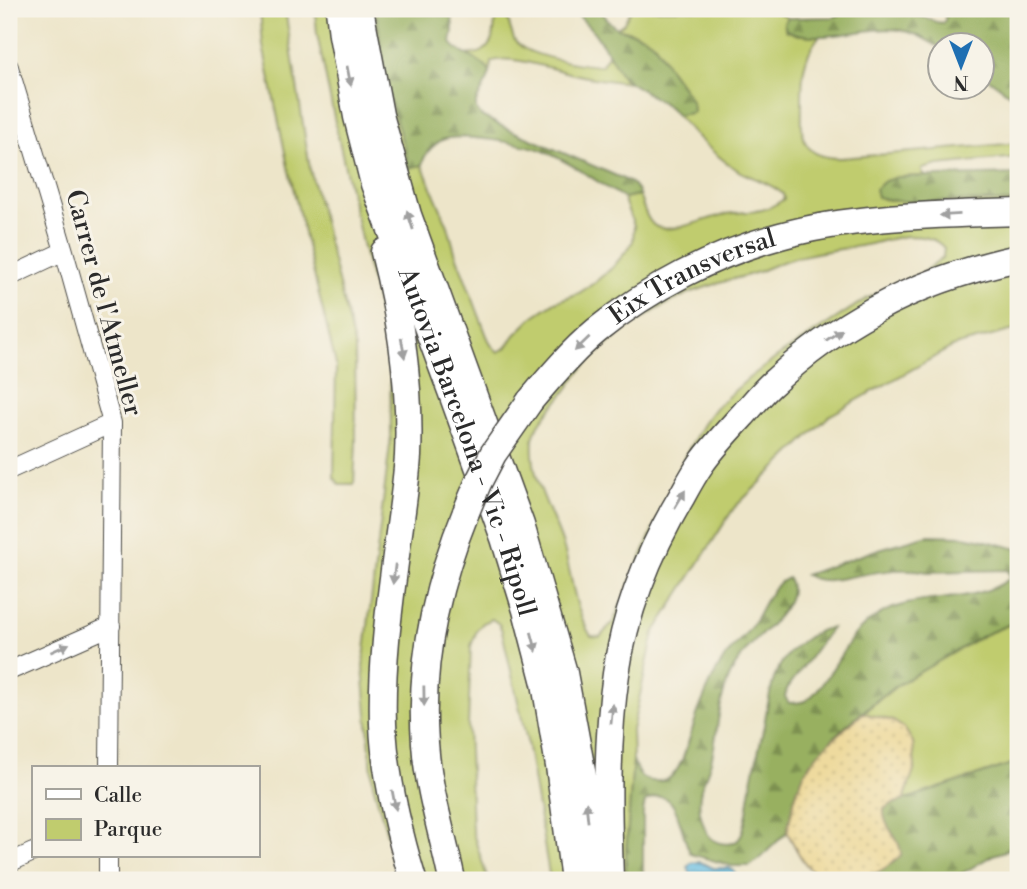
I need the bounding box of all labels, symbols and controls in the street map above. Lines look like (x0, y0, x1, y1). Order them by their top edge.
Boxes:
north arrow (926, 32, 996, 102)
one-way arrow (344, 65, 355, 87)
text: N (953, 70, 969, 94)
street label: Carrer de l'Atmeller (58, 186, 150, 420)
one-way arrow (404, 210, 415, 231)
one-way arrow (939, 210, 961, 221)
street label: Eix Transversal (602, 222, 780, 332)
street label: Autovia Barcelona - Vic - Ripoll (390, 262, 543, 620)
one-way arrow (825, 329, 844, 342)
one-way arrow (574, 336, 591, 353)
one-way arrow (398, 337, 409, 359)
one-way arrow (674, 490, 686, 509)
one-way arrow (388, 563, 399, 585)
one-way arrow (529, 631, 540, 653)
one-way arrow (50, 643, 71, 654)
one-way arrow (418, 685, 430, 707)
one-way arrow (607, 703, 618, 725)
legend (32, 766, 259, 858)
text: Calle (94, 783, 142, 809)
one-way arrow (388, 789, 399, 811)
one-way arrow (581, 801, 592, 823)
text: Parque (94, 817, 162, 843)

